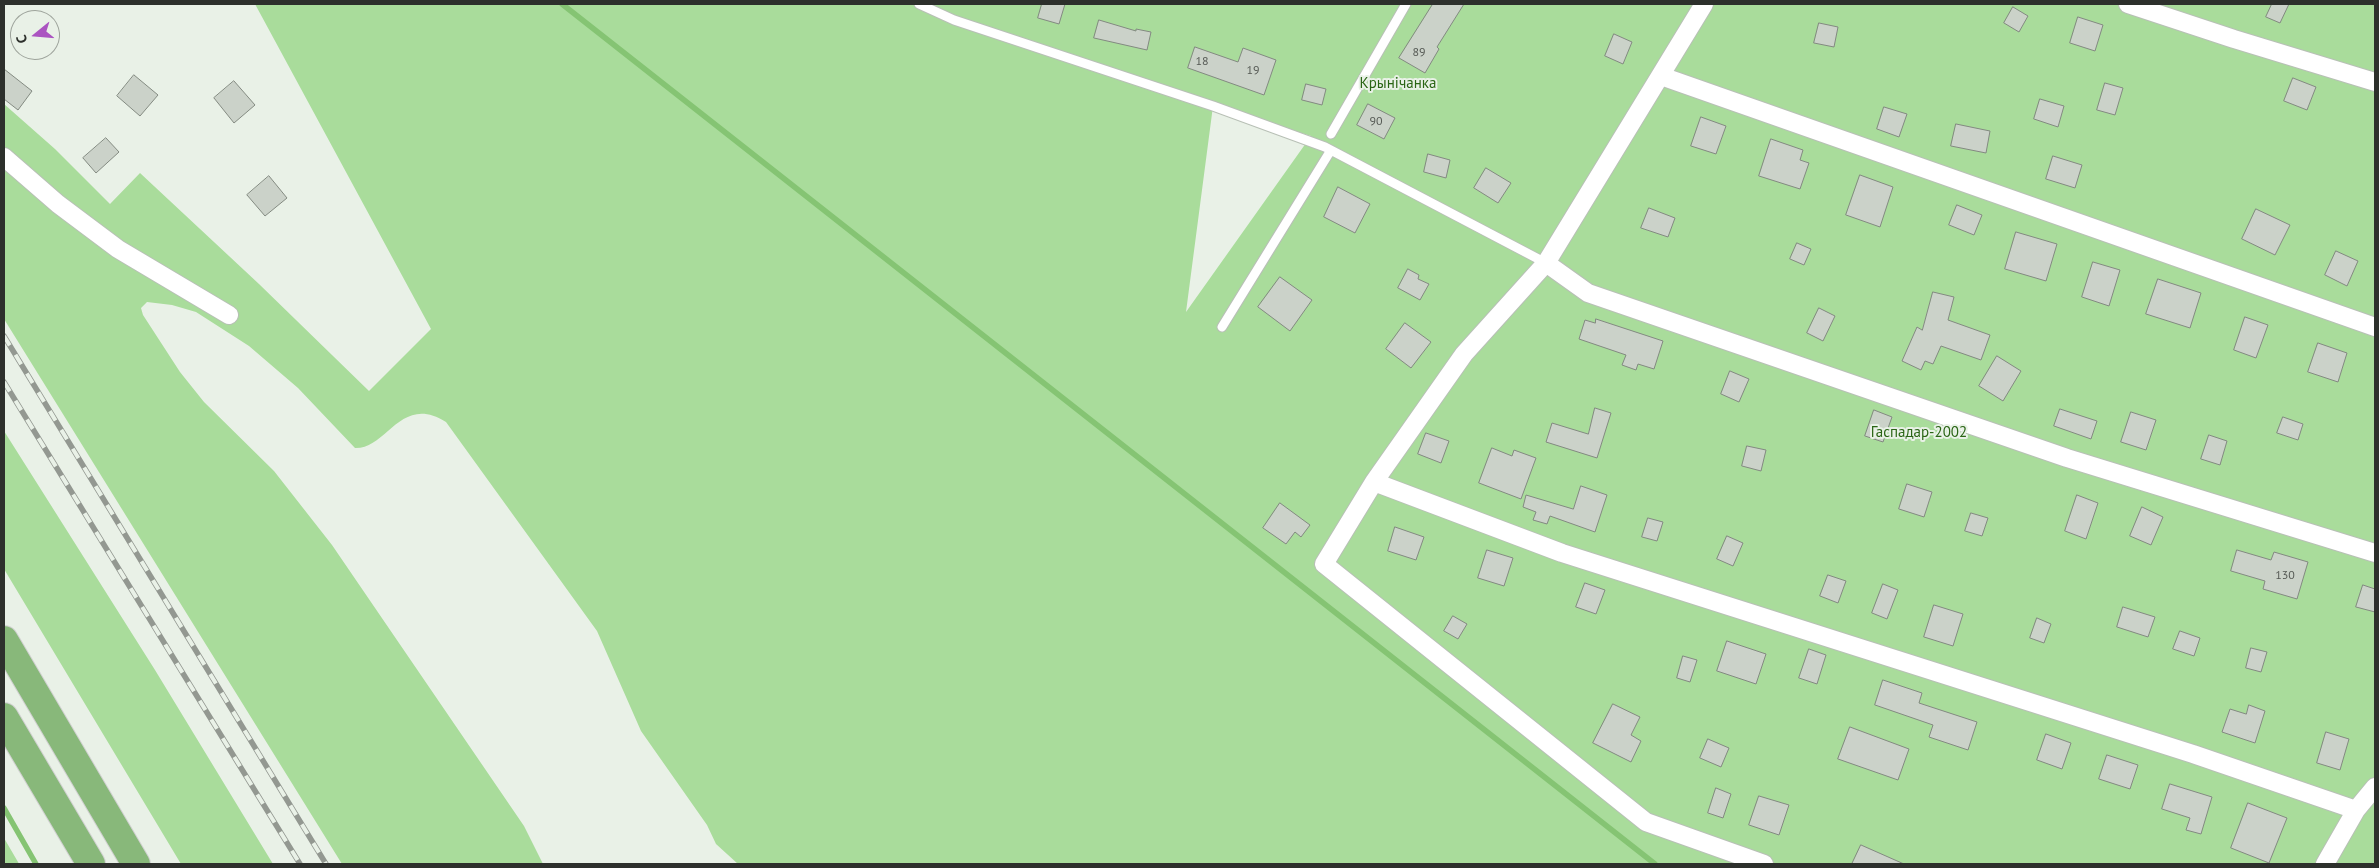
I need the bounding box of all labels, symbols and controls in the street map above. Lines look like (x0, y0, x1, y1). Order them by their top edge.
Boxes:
north arrow (10, 10, 60, 60)
text: С (12, 33, 31, 45)
house number: 89 (1412, 46, 1426, 60)
house number: 18 (1195, 55, 1209, 69)
house number: 19 (1246, 64, 1260, 78)
park label: Крынічанка (1360, 75, 1436, 93)
house number: 90 (1369, 115, 1383, 129)
park label: Гаспадар-2002 (1871, 424, 1967, 442)
house number: 130 (2275, 569, 2295, 583)

